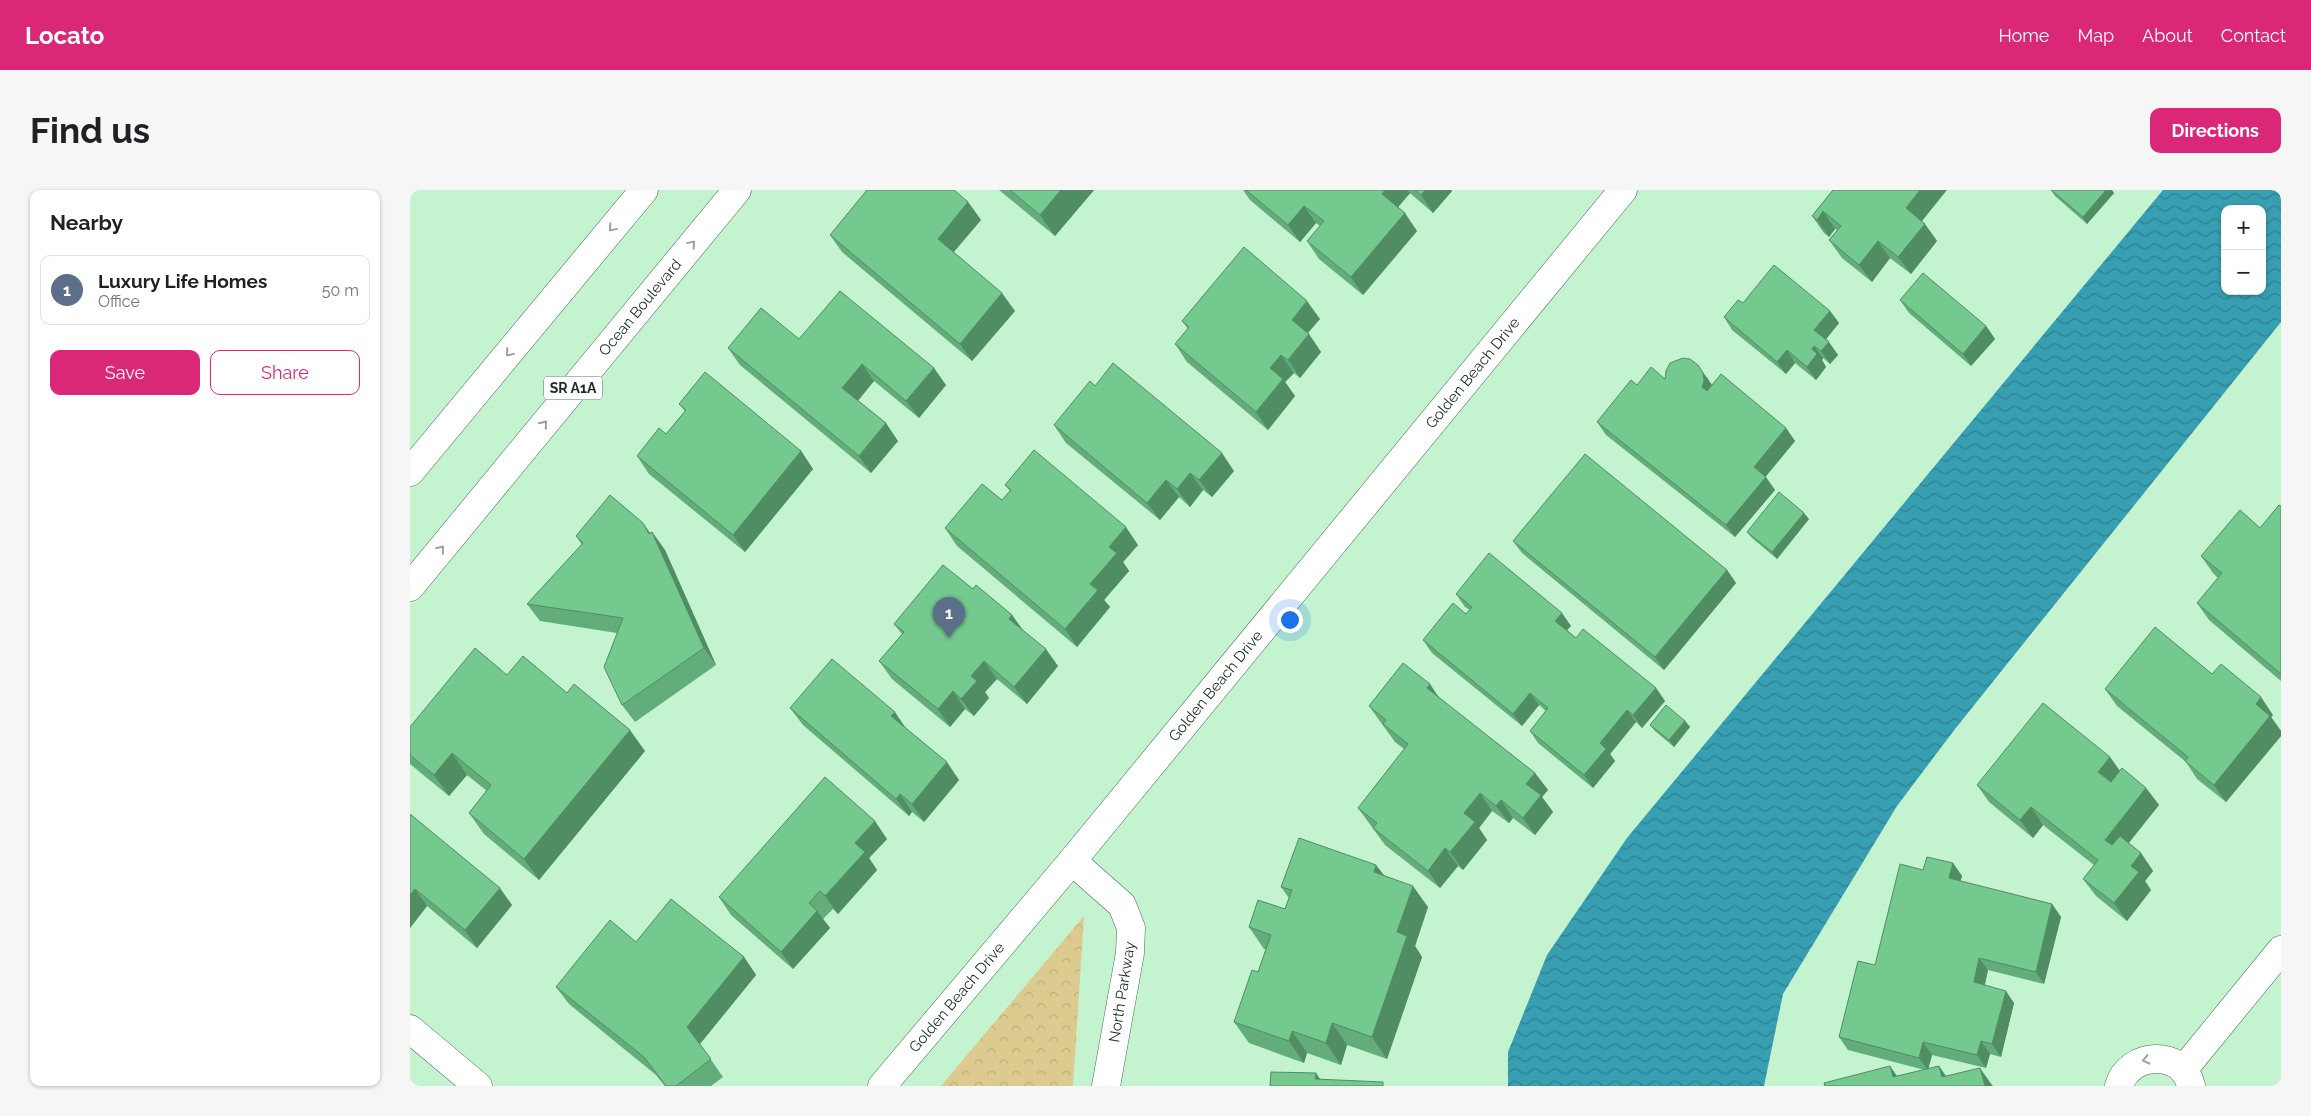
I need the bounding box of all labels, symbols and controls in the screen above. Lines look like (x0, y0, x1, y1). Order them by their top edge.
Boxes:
text: Locato (25, 21, 104, 50)
text: Home (1998, 25, 2049, 46)
text: Map (2077, 25, 2114, 46)
text: About (2142, 25, 2193, 46)
text: Contact (2221, 25, 2286, 46)
button: Directions (2150, 108, 2281, 153)
text: Find us (30, 110, 150, 151)
map controls (2221, 205, 2266, 295)
button: + (2221, 205, 2266, 250)
text: Nearby (50, 210, 123, 235)
one-way arrow (609, 222, 618, 231)
one-way arrow (687, 241, 696, 250)
button: − (2221, 250, 2266, 295)
street label: Ocean Boulevard (595, 256, 685, 360)
text: Luxury Life Homes (98, 270, 267, 292)
text: 1 (63, 281, 71, 300)
text: 50 m (322, 281, 359, 300)
text: Office (98, 292, 140, 311)
street label: Golden Beach Drive (1422, 314, 1524, 432)
one-way arrow (505, 347, 514, 356)
button: Save (50, 350, 200, 395)
button: Share (210, 350, 360, 395)
road number: SR A1A (544, 377, 602, 400)
one-way arrow (539, 420, 548, 429)
one-way arrow (435, 546, 444, 555)
pin: 1 (933, 597, 965, 638)
your location (1277, 607, 1303, 633)
street label: Golden Beach Drive (1165, 627, 1267, 745)
street label: Golden Beach Drive (905, 939, 1008, 1056)
street label: North Parkway (1105, 940, 1139, 1044)
one-way arrow (2142, 1054, 2151, 1065)

